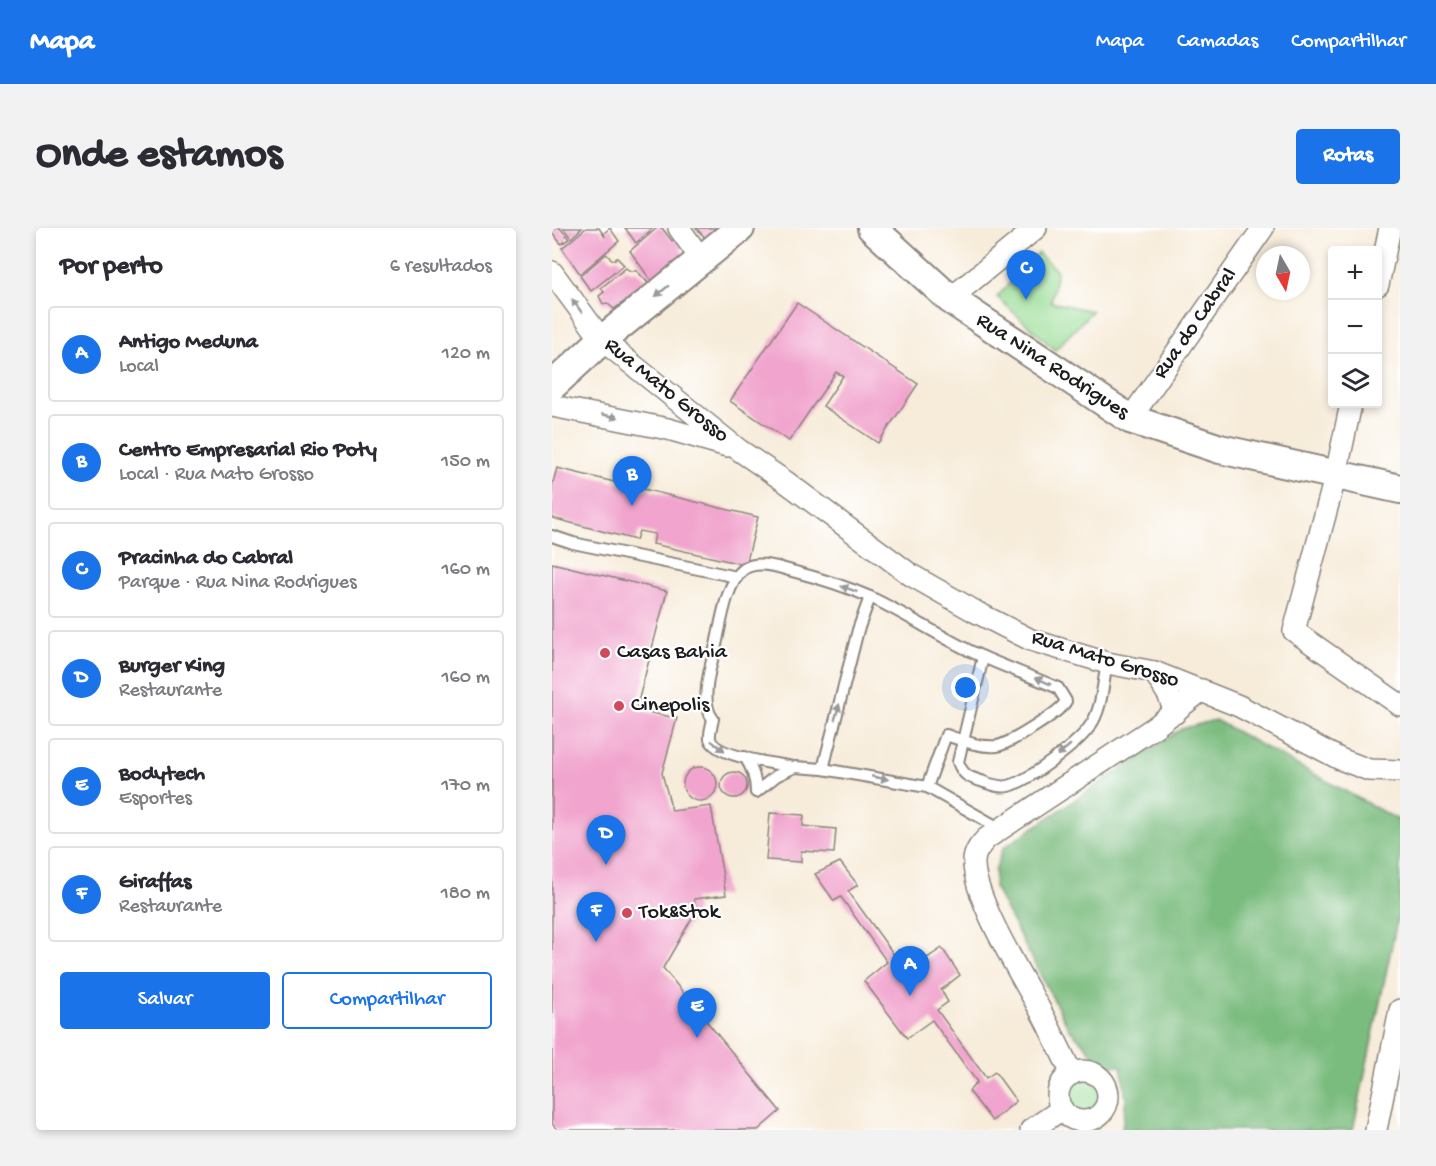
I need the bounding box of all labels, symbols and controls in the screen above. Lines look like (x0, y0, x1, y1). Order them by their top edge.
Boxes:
text: Mapa (30, 26, 94, 59)
text: Mapa (1096, 30, 1144, 55)
text: Camadas (1177, 30, 1258, 55)
text: Compartilhar (1291, 30, 1406, 55)
button: Rotas (1296, 129, 1400, 184)
text: Onde estamos (36, 132, 282, 181)
north arrow (1256, 246, 1310, 300)
map controls (1328, 246, 1382, 408)
button: + (1328, 246, 1382, 300)
pin: C (1006, 250, 1046, 300)
text: Por perto (60, 252, 163, 283)
text: 6 resultados (390, 256, 492, 279)
street label: Rua do Cabral (1148, 263, 1244, 384)
one-way arrow (655, 284, 670, 297)
one-way arrow (571, 298, 583, 314)
button: − (1328, 300, 1382, 354)
street label: Rua Nina Rodrigues (971, 308, 1134, 427)
text: Antigo Meduna (119, 330, 258, 356)
street label: Rua Mato Grosso (598, 333, 734, 449)
text: A (76, 343, 87, 366)
text: 120 m (442, 343, 490, 366)
button: layers (1328, 354, 1382, 408)
text: Local (119, 356, 159, 379)
one-way arrow (600, 412, 619, 421)
text: Centro Empresarial Rio Poty (119, 438, 377, 464)
text: B (76, 451, 87, 474)
text: 150 m (441, 451, 490, 474)
pin: B (612, 456, 652, 506)
text: Local · Rua Mato Grosso (119, 464, 314, 487)
text: Pracinha do Cabral (119, 546, 293, 572)
text: C (76, 559, 87, 582)
text: 160 m (441, 559, 490, 582)
text: Parque · Rua Nina Rodrigues (119, 572, 357, 595)
one-way arrow (839, 584, 857, 594)
street label: Rua Mato Grosso (1028, 625, 1182, 695)
place label: Casas Bahia (617, 640, 728, 666)
marker: Casas Bahia (598, 646, 612, 660)
text: Burger King (119, 654, 225, 680)
text: D (75, 667, 88, 690)
text: 160 m (441, 667, 490, 690)
your location (951, 673, 980, 702)
one-way arrow (1035, 677, 1052, 686)
text: Restaurante (119, 680, 222, 703)
place label: Cinepolis (631, 693, 710, 719)
marker: Cinepolis (612, 699, 626, 713)
one-way arrow (833, 703, 843, 721)
one-way arrow (710, 740, 726, 752)
one-way arrow (1057, 743, 1072, 756)
text: Bodytech (119, 762, 205, 788)
one-way arrow (871, 774, 890, 783)
text: E (75, 775, 88, 798)
text: 170 m (441, 775, 490, 798)
text: Esportes (119, 788, 192, 811)
pin: D (586, 816, 626, 865)
text: Giraffas (119, 870, 191, 896)
text: F (76, 883, 87, 906)
text: 180 m (441, 883, 490, 906)
pin: F (576, 892, 615, 942)
text: Restaurante (119, 896, 222, 919)
place label: Tok&Stok (637, 900, 721, 926)
marker: Tok&Stok (620, 906, 634, 920)
pin: A (890, 946, 930, 996)
button: Salvar (60, 972, 270, 1029)
button: Compartilhar (282, 972, 492, 1029)
pin: E (678, 988, 716, 1038)

